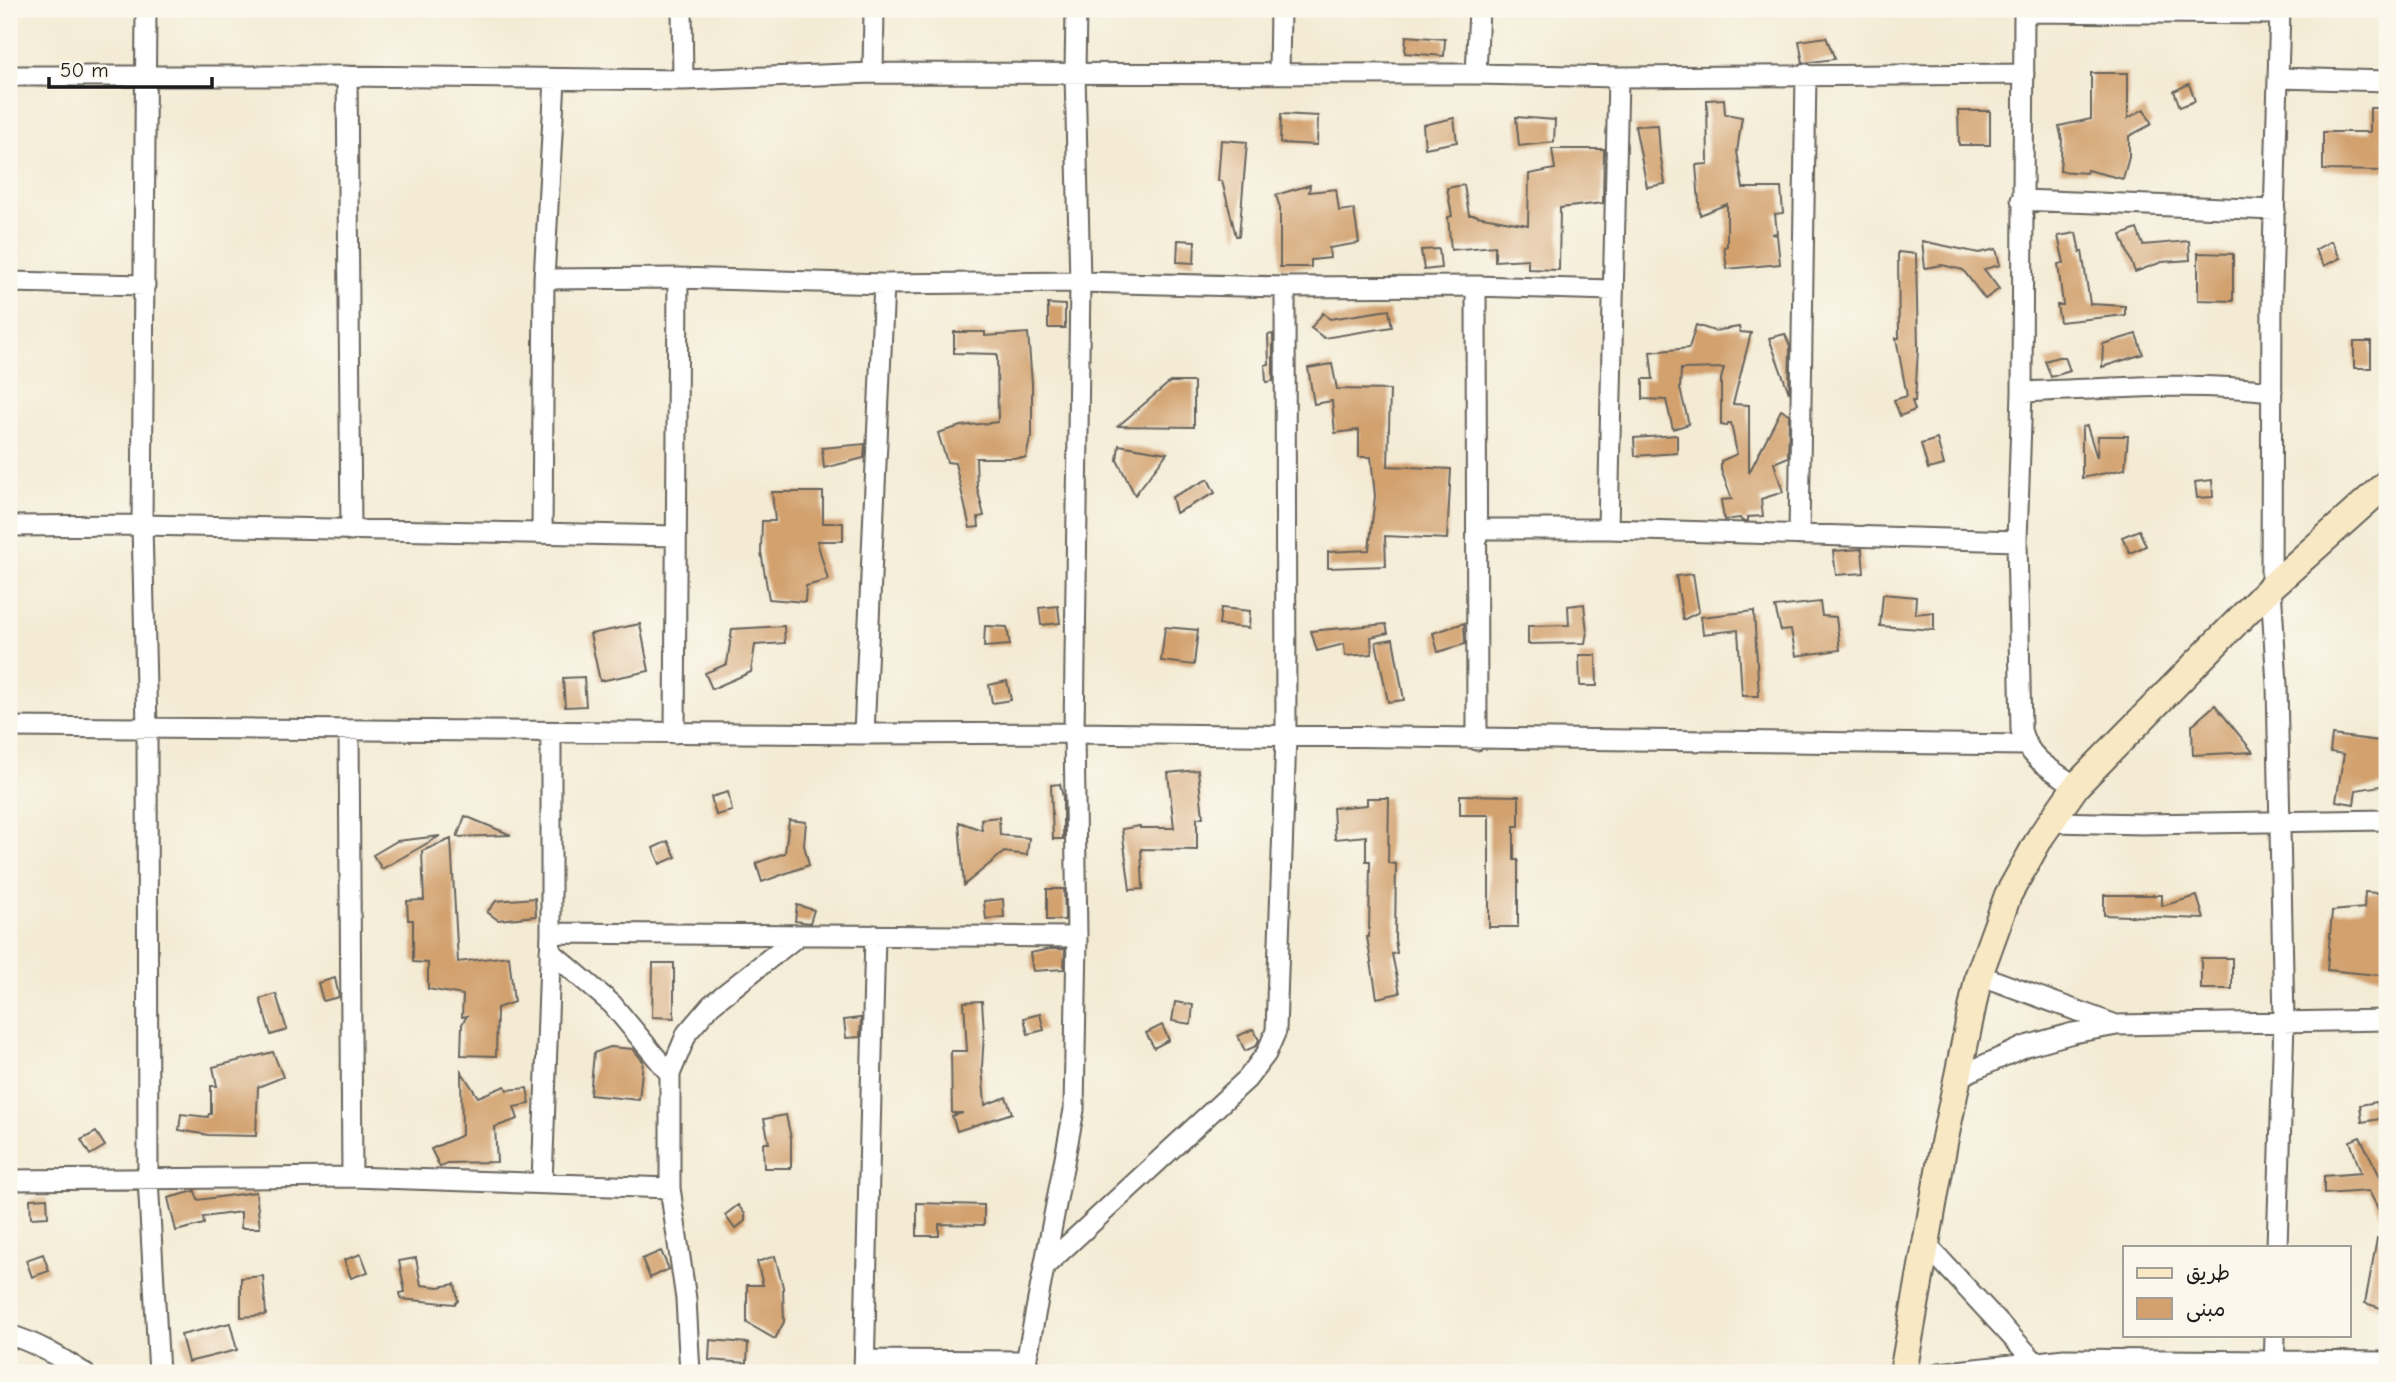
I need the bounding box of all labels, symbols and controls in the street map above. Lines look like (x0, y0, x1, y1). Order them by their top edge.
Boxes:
scale bar (49, 46, 212, 90)
text: 50 m (60, 58, 109, 82)
legend (2123, 1246, 2350, 1336)
text: طريق (2186, 1261, 2230, 1285)
text: مبنى (2186, 1297, 2225, 1323)

